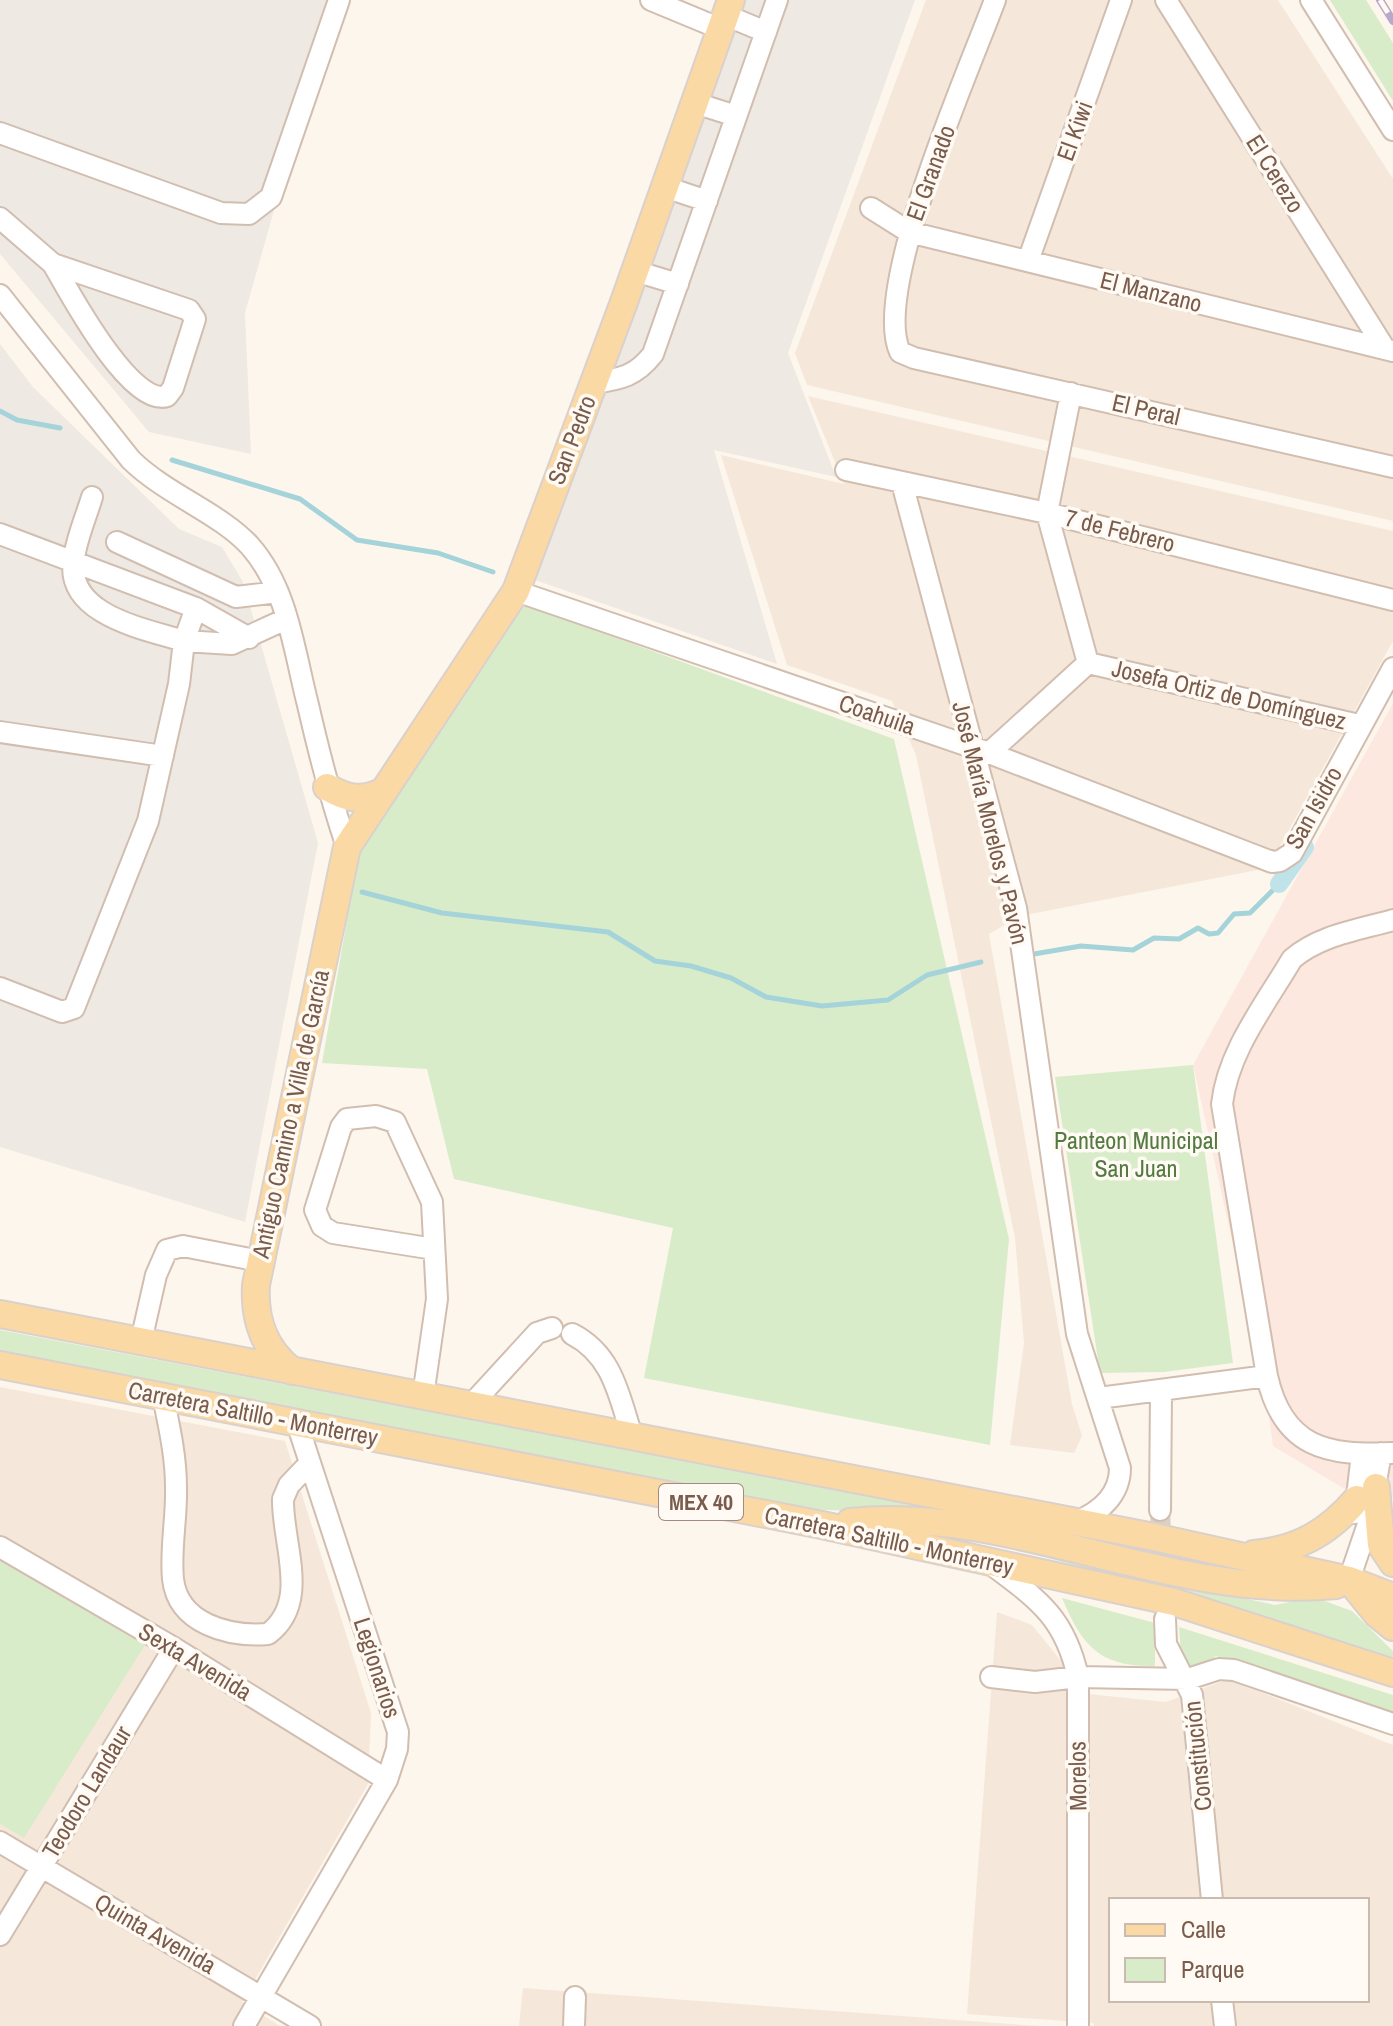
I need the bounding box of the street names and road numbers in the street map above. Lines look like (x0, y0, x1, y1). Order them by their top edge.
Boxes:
street label: El Kiwi (1049, 96, 1100, 165)
street label: El Granado (898, 120, 962, 225)
street label: El Cerezo (1239, 128, 1312, 219)
street label: El Manzano (1097, 263, 1206, 319)
street label: El Peral (1109, 386, 1183, 432)
street label: San Pedro (539, 390, 603, 489)
street label: 7 de Febrero (1062, 501, 1178, 559)
street label: Josefa Ortiz de Domínguez (1109, 651, 1350, 737)
street label: Coahuila (835, 686, 920, 742)
street label: José María Morelos y Pavón (945, 698, 1037, 948)
street label: San Isidro (1277, 761, 1349, 855)
street label: Antiguo Camino a Villa de García (244, 967, 336, 1262)
street label: Carretera Saltillo - Monterrey (126, 1373, 381, 1453)
road number: MEX 40 (659, 1484, 743, 1520)
street label: Carretera Saltillo - Monterrey (762, 1498, 1017, 1582)
street label: Legionarios (347, 1613, 409, 1722)
street label: Sexta Avenida (133, 1615, 258, 1707)
street label: Constitución (1175, 1699, 1219, 1813)
street label: Teodoro Landaur (34, 1719, 138, 1864)
street label: Morelos (1060, 1741, 1094, 1811)
street label: Quinta Avenida (89, 1885, 222, 1981)

